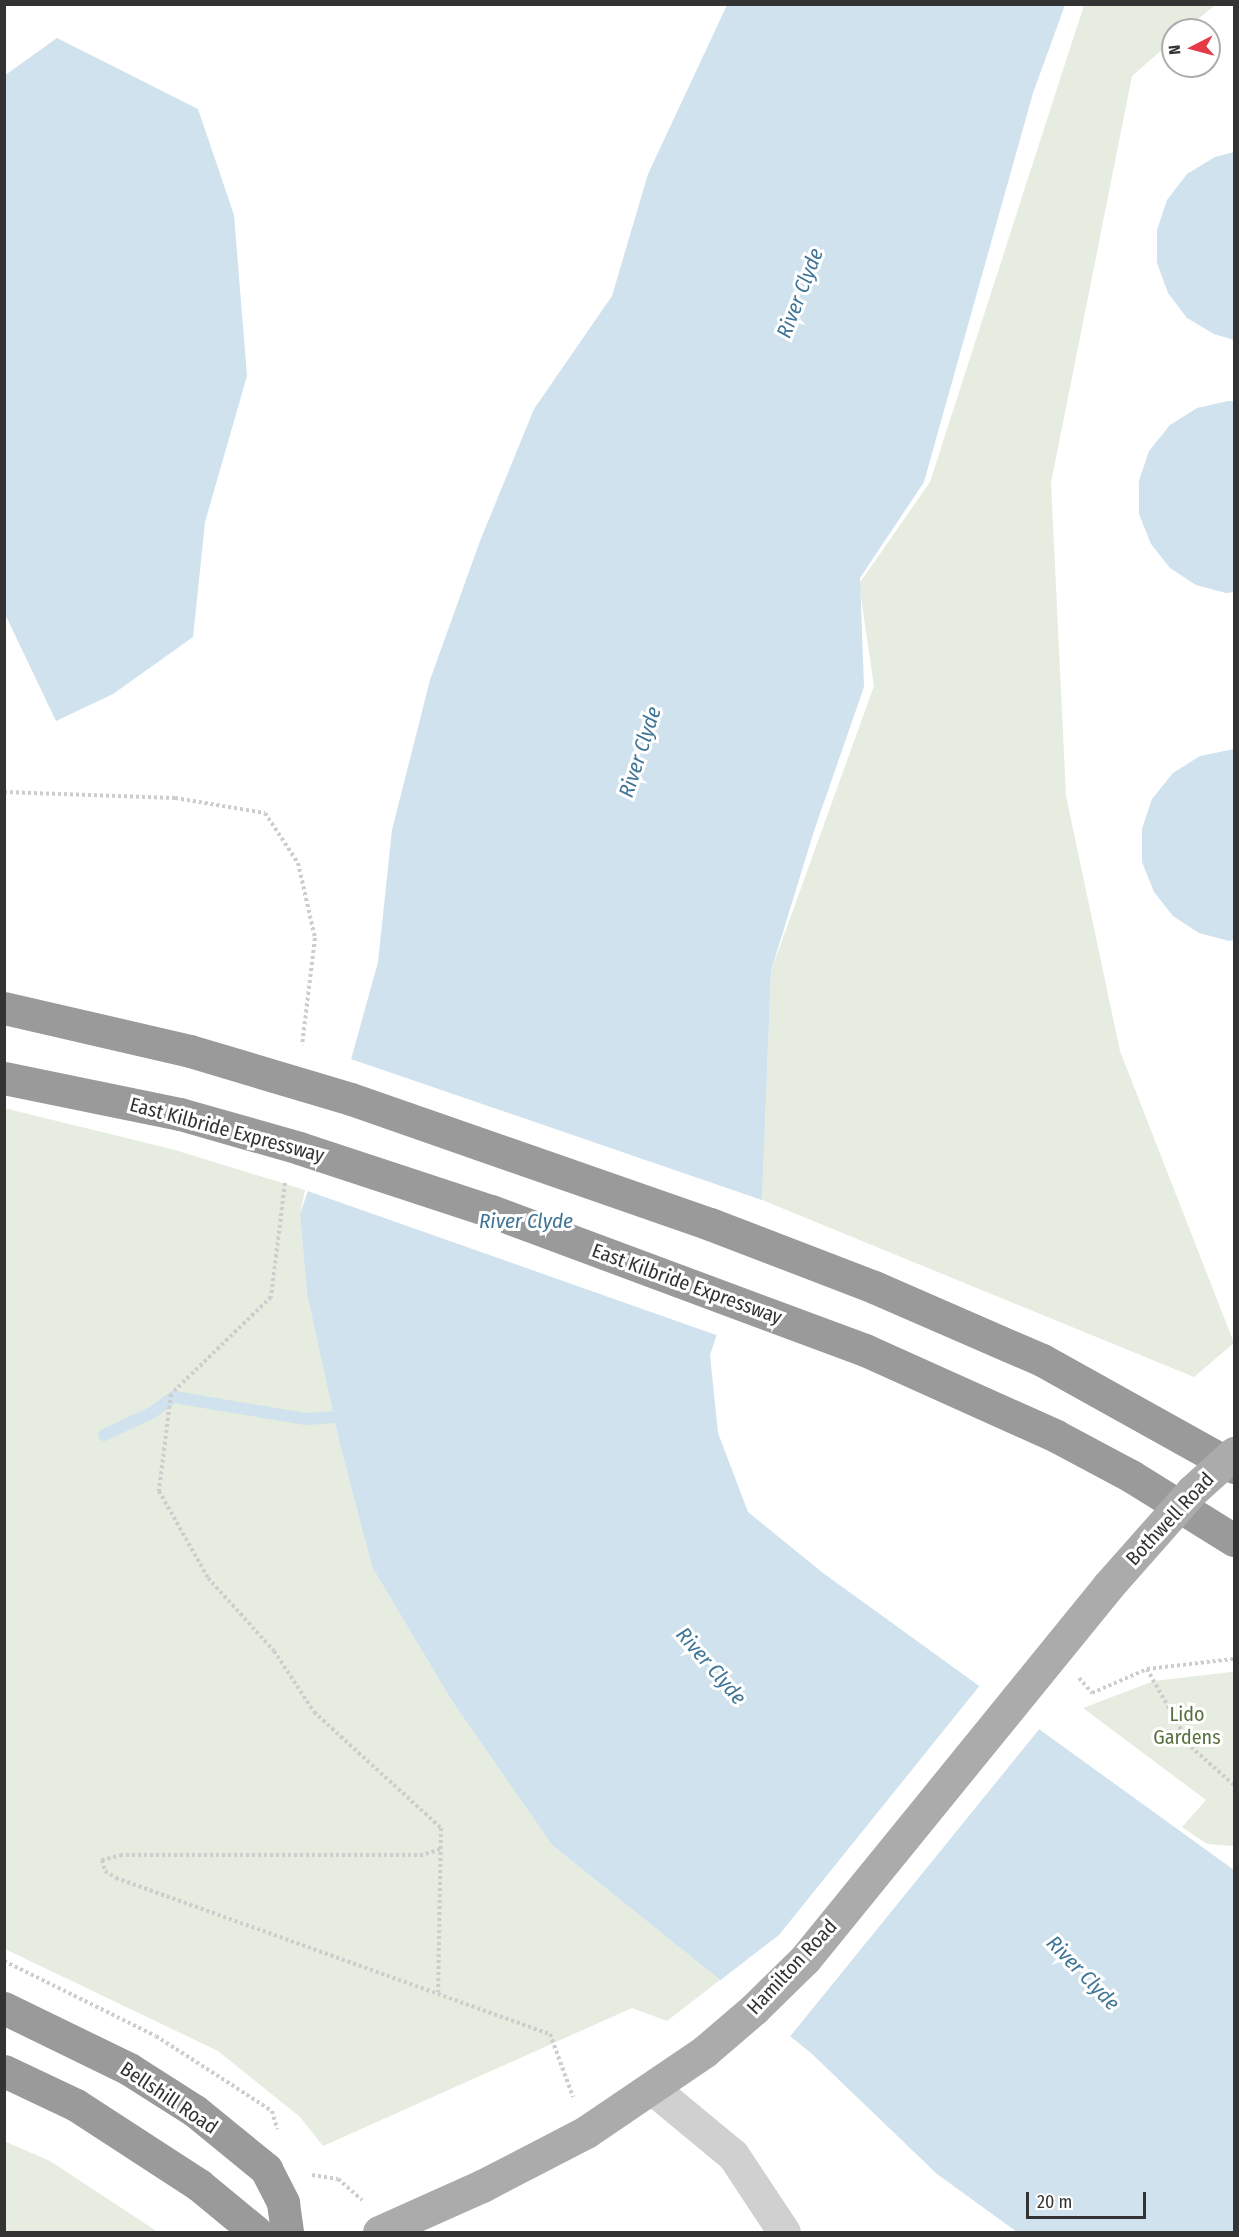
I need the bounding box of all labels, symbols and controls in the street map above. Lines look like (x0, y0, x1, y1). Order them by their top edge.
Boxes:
north arrow (1161, 18, 1221, 78)
text: N (1165, 44, 1185, 55)
water label: River Clyde (771, 245, 829, 341)
water label: River Clyde (613, 703, 667, 801)
street label: East Kilbride Expressway (127, 1092, 327, 1168)
water label: River Clyde (479, 1208, 573, 1234)
street label: East Kilbride Expressway (589, 1238, 785, 1330)
street label: Bothwell Road (1121, 1468, 1219, 1570)
water label: River Clyde (671, 1622, 751, 1710)
park label: Lido Gardens (1153, 1702, 1221, 1749)
street label: Hamilton Road (742, 1915, 842, 2019)
water label: River Clyde (1041, 1930, 1125, 2016)
street label: Bellshill Road (116, 2057, 222, 2139)
scale bar (1029, 2180, 1149, 2218)
text: 20 m (1037, 2191, 1072, 2213)

